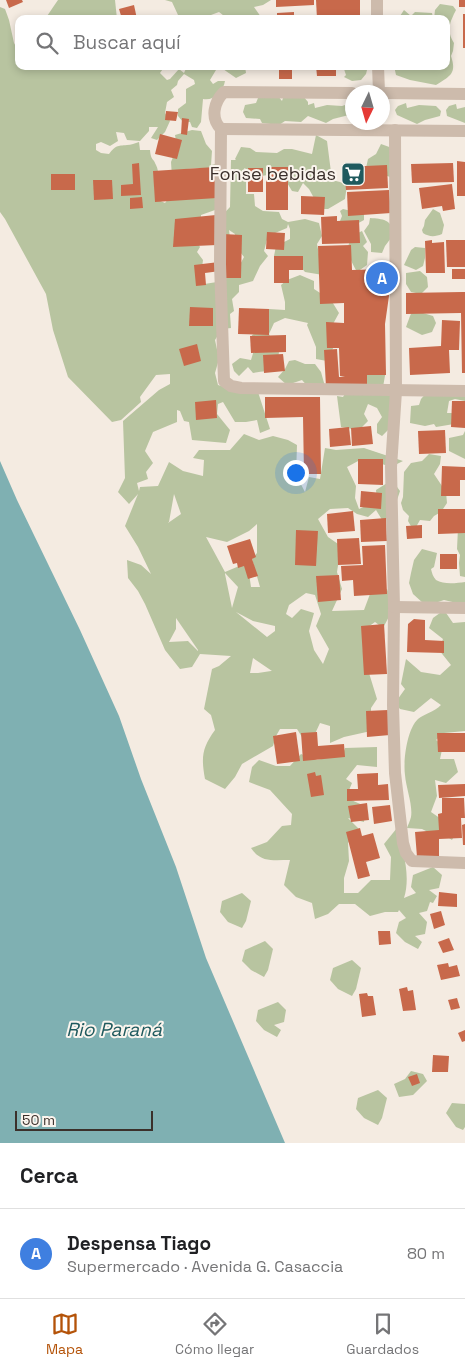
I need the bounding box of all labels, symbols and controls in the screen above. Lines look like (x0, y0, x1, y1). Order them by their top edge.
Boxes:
search box (15, 15, 450, 70)
icon: search (33, 29, 61, 57)
text: Buscar aquí (73, 30, 181, 55)
north arrow (345, 85, 390, 130)
supermarket icon: Fonse bebidas (340, 161, 366, 187)
place label: Fonse bebidas (210, 162, 336, 185)
pin: A (366, 259, 398, 297)
your location (283, 460, 309, 486)
water label: Rio Paraná (66, 1017, 162, 1042)
scale bar (15, 1108, 152, 1131)
text: 50 m (22, 1111, 55, 1129)
text: Cerca (20, 1162, 78, 1189)
text: Despensa Tiago (67, 1231, 211, 1256)
text: A (31, 1243, 41, 1264)
text: 80 m (407, 1243, 445, 1264)
text: Supermercado · Avenida G. Casaccia (67, 1256, 343, 1277)
tab: Mapa (46, 1310, 83, 1358)
tab: Cómo llegar (175, 1310, 254, 1358)
tab: Guardados (346, 1310, 419, 1358)

